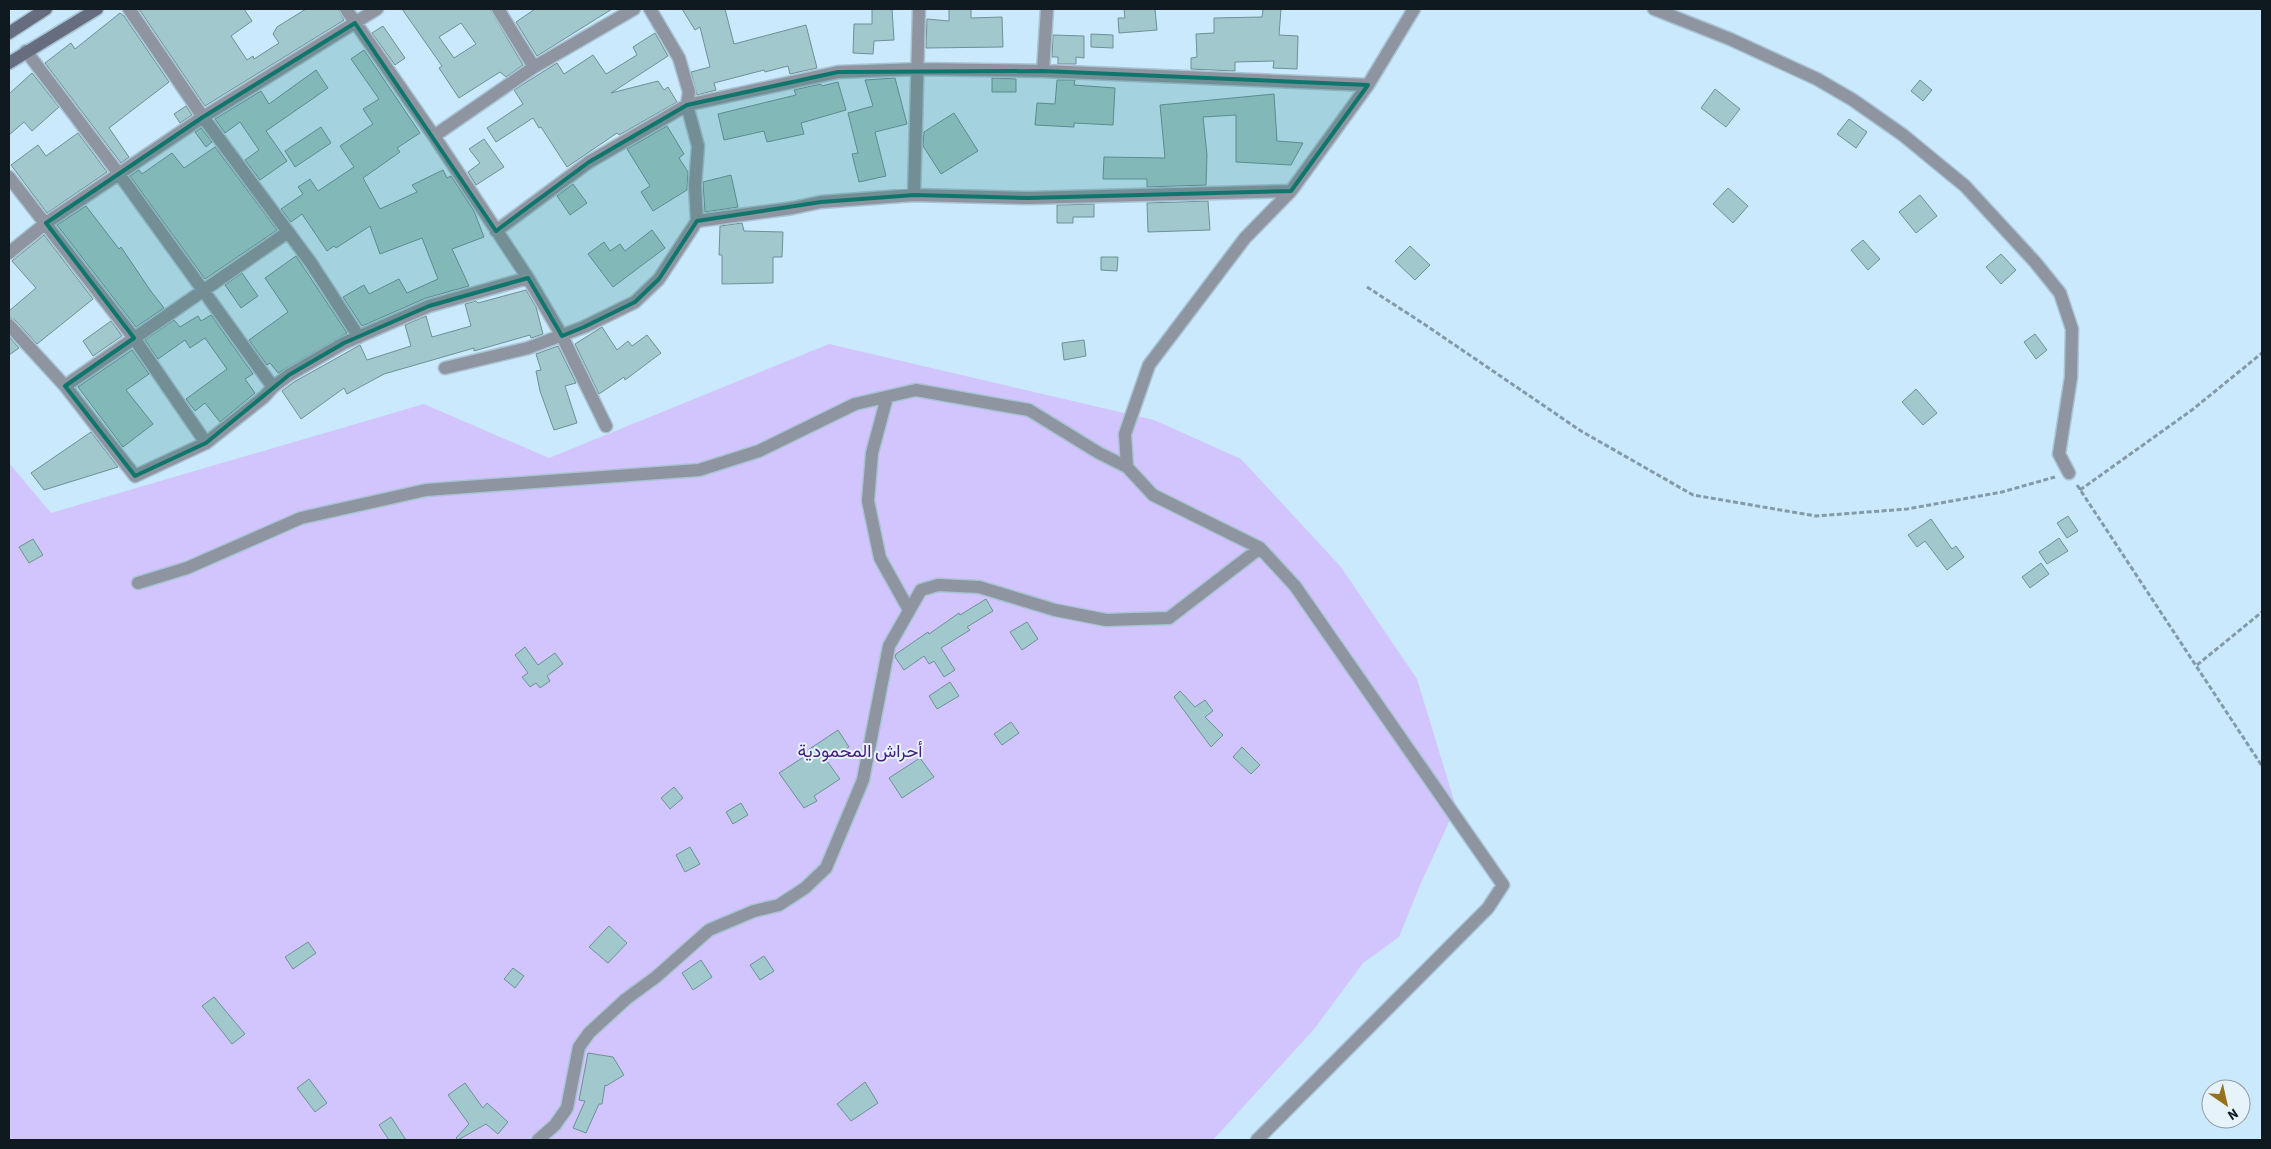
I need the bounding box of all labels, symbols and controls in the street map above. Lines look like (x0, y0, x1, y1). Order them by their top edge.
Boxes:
park label: أحراش المحمودية (798, 739, 922, 764)
north arrow (2201, 1079, 2251, 1129)
text: N (2223, 1103, 2242, 1125)

